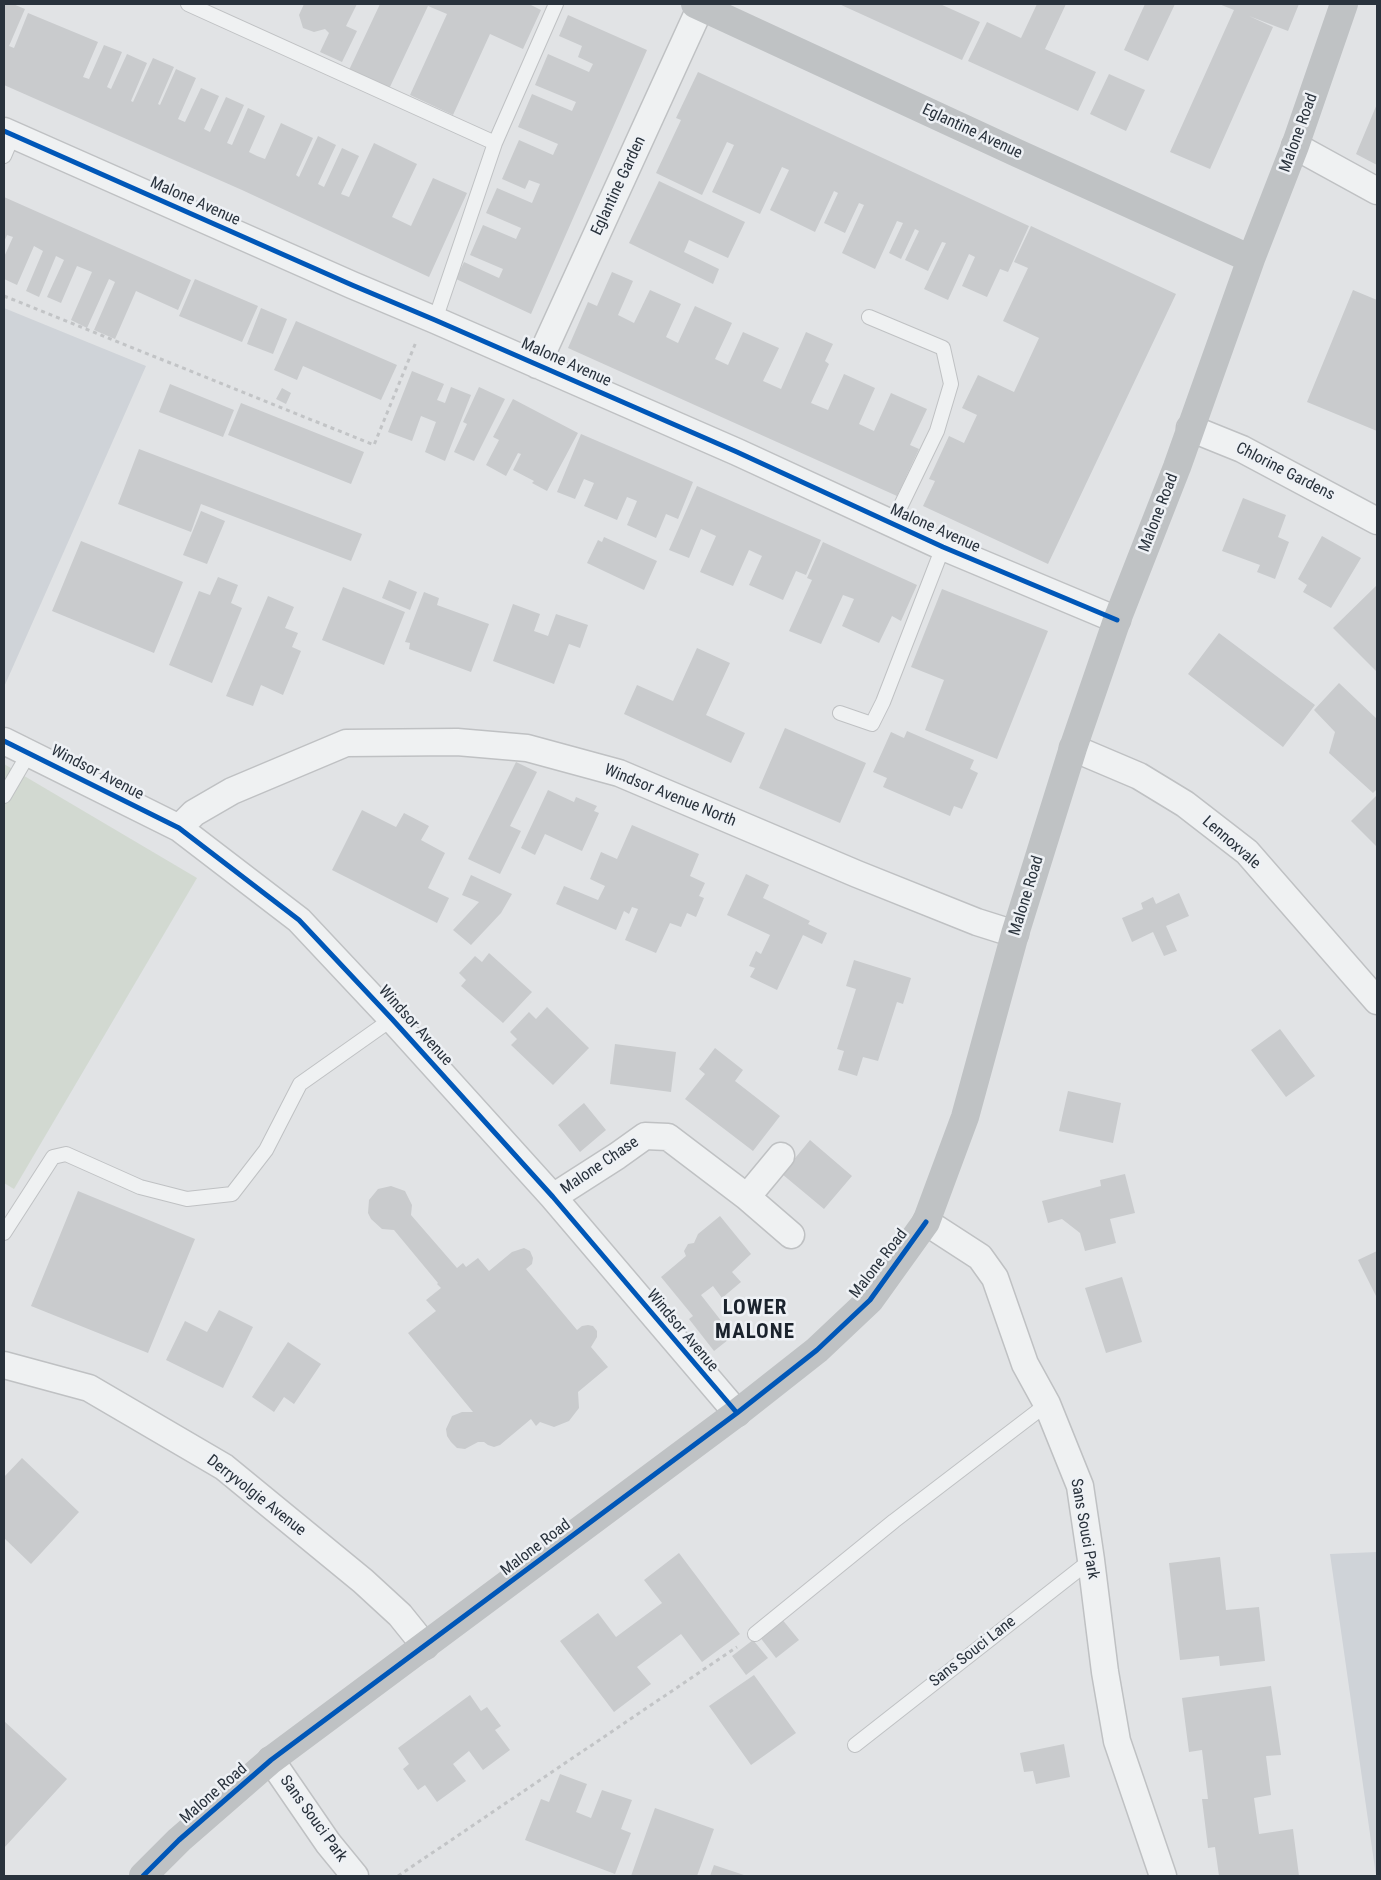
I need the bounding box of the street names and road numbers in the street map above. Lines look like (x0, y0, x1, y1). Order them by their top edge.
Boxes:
street label: Malone Road (1276, 91, 1322, 175)
street label: Eglantine Avenue (919, 100, 1025, 164)
street label: Eglantine Garden (588, 133, 650, 239)
street label: Malone Avenue (147, 174, 243, 230)
street label: Malone Avenue (518, 335, 614, 391)
street label: Chlorine Gardens (1232, 439, 1338, 505)
street label: Malone Road (1135, 471, 1183, 555)
street label: Malone Avenue (887, 501, 983, 557)
street label: Windsor Avenue (47, 741, 147, 805)
street label: Windsor Avenue North (601, 761, 739, 831)
street label: Lennoxvale (1198, 812, 1264, 874)
street label: Malone Road (1006, 854, 1048, 938)
street label: Windsor Avenue (374, 982, 456, 1070)
street label: Malone Chase (557, 1133, 643, 1199)
street label: Malone Road (846, 1226, 912, 1302)
street label: Windsor Avenue (642, 1286, 722, 1376)
street label: Derryvolgie Avenue (203, 1451, 309, 1541)
street label: Sans Souci Park (1066, 1477, 1102, 1581)
street label: Malone Road (497, 1516, 575, 1580)
street label: Sans Souci Lane (926, 1612, 1020, 1692)
street label: Malone Road (177, 1760, 251, 1828)
street label: Sans Souci Park (275, 1772, 351, 1866)

